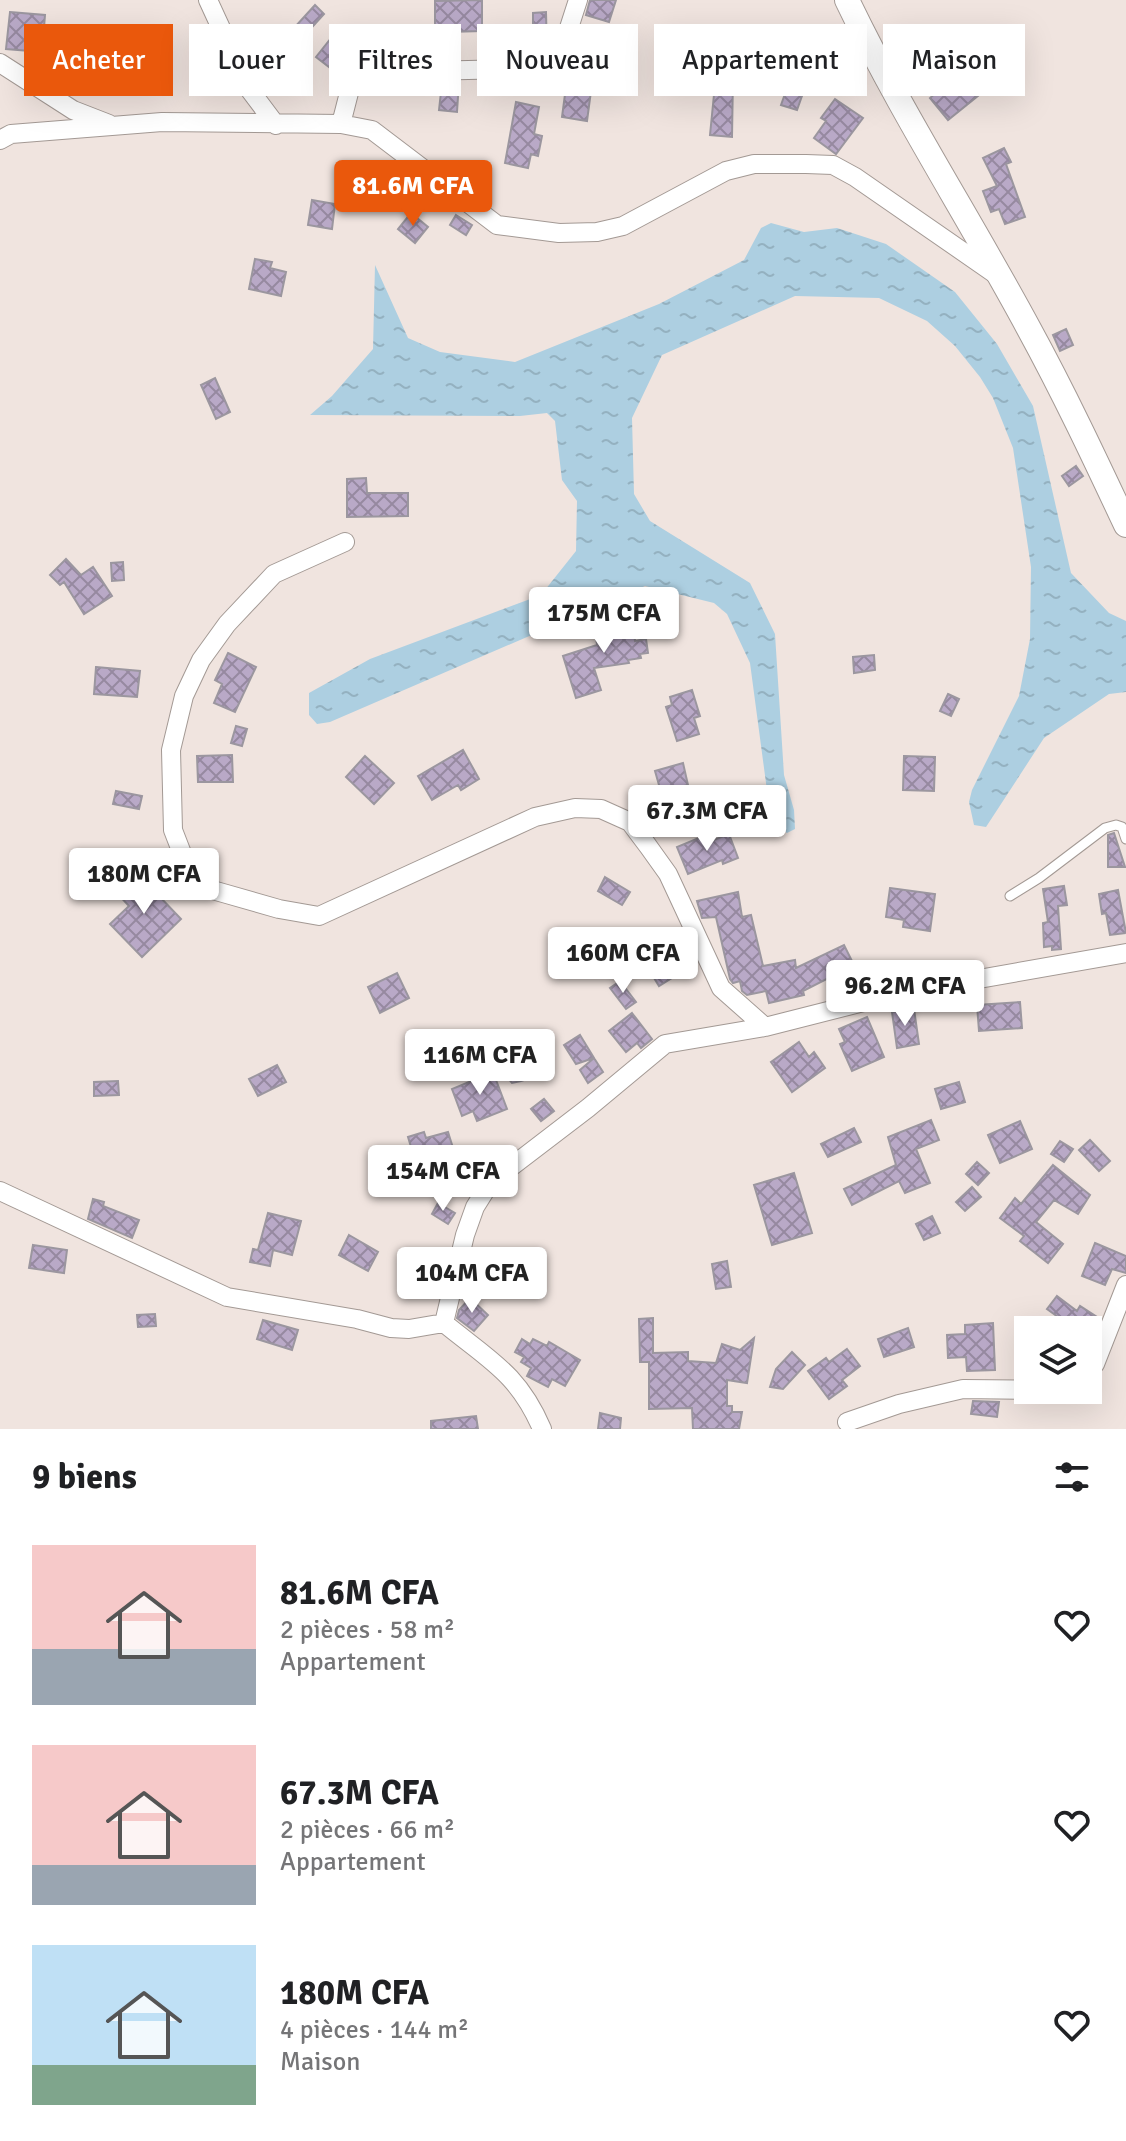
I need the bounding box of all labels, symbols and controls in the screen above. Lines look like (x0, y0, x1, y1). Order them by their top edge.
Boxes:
chip: Acheter (24, 24, 173, 96)
chip: Louer (189, 24, 313, 96)
chip: Filtres (329, 24, 461, 96)
chip: Nouveau (477, 24, 638, 96)
chip: Appartement (654, 24, 867, 96)
chip: Maison (883, 24, 1025, 96)
pin: 81.6M CFA (321, 160, 505, 228)
text: 81.6M CFA (352, 170, 474, 202)
pin: 175M CFA (521, 587, 687, 655)
text: 175M CFA (547, 597, 661, 629)
pin: 67.3M CFA (615, 785, 799, 853)
text: 67.3M CFA (646, 795, 768, 827)
pin: 180M CFA (61, 848, 227, 916)
text: 180M CFA (87, 858, 201, 890)
pin: 160M CFA (540, 927, 706, 995)
text: 160M CFA (566, 937, 680, 969)
pin: 96.2M CFA (813, 960, 997, 1028)
text: 96.2M CFA (844, 970, 966, 1002)
pin: 116M CFA (397, 1029, 563, 1097)
text: 116M CFA (423, 1039, 537, 1071)
pin: 154M CFA (360, 1145, 526, 1213)
text: 154M CFA (386, 1155, 500, 1187)
pin: 104M CFA (389, 1247, 555, 1315)
text: 104M CFA (415, 1257, 529, 1289)
map controls (1014, 1316, 1102, 1404)
button: layers (1014, 1316, 1102, 1404)
icon: filters (1050, 1455, 1094, 1499)
text: 9 biens (32, 1456, 137, 1498)
text: 81.6M CFA (280, 1572, 439, 1614)
icon: home (96, 1577, 192, 1673)
icon: heart (1050, 1603, 1094, 1647)
text: 2 pièces · 58 m² (280, 1614, 455, 1646)
text: Appartement (280, 1646, 426, 1678)
text: 67.3M CFA (280, 1772, 439, 1814)
icon: home (96, 1777, 192, 1873)
icon: heart (1050, 1803, 1094, 1847)
text: 2 pièces · 66 m² (280, 1814, 455, 1846)
text: Appartement (280, 1846, 426, 1878)
text: 180M CFA (280, 1972, 429, 2014)
icon: home (96, 1977, 192, 2073)
icon: heart (1050, 2003, 1094, 2047)
text: 4 pièces · 144 m² (280, 2014, 469, 2046)
text: Maison (280, 2046, 360, 2078)

